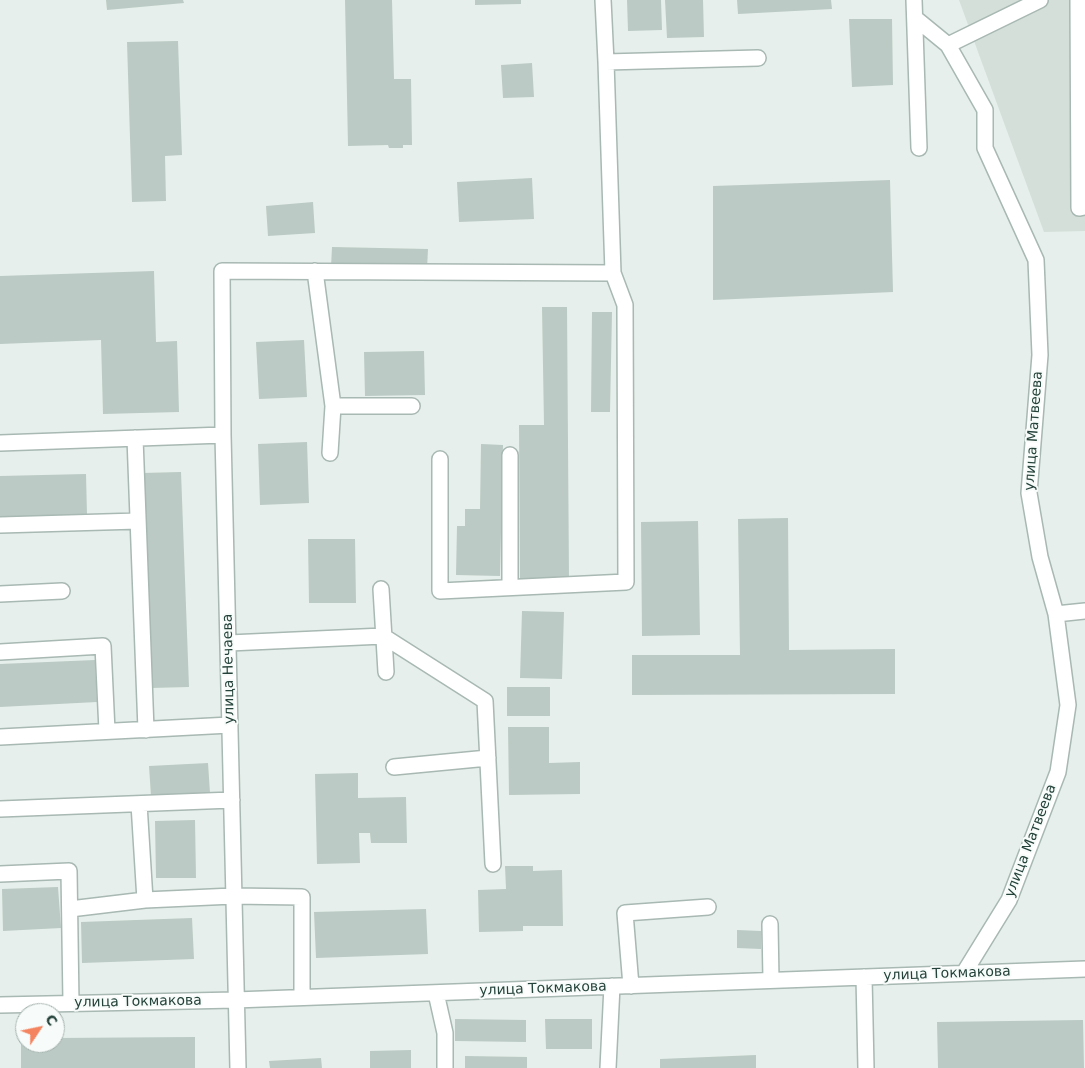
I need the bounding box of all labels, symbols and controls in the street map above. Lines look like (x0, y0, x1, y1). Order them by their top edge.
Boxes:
street label: улица Матвеева (1021, 371, 1047, 491)
street label: улица Нечаева (220, 614, 238, 724)
street label: улица Матвеева (1002, 782, 1060, 900)
street label: улица Токмакова (883, 963, 1011, 985)
street label: улица Токмакова (479, 978, 607, 1000)
street label: улица Токмакова (74, 992, 202, 1012)
north arrow (15, 1003, 65, 1053)
text: С (42, 1011, 61, 1029)

